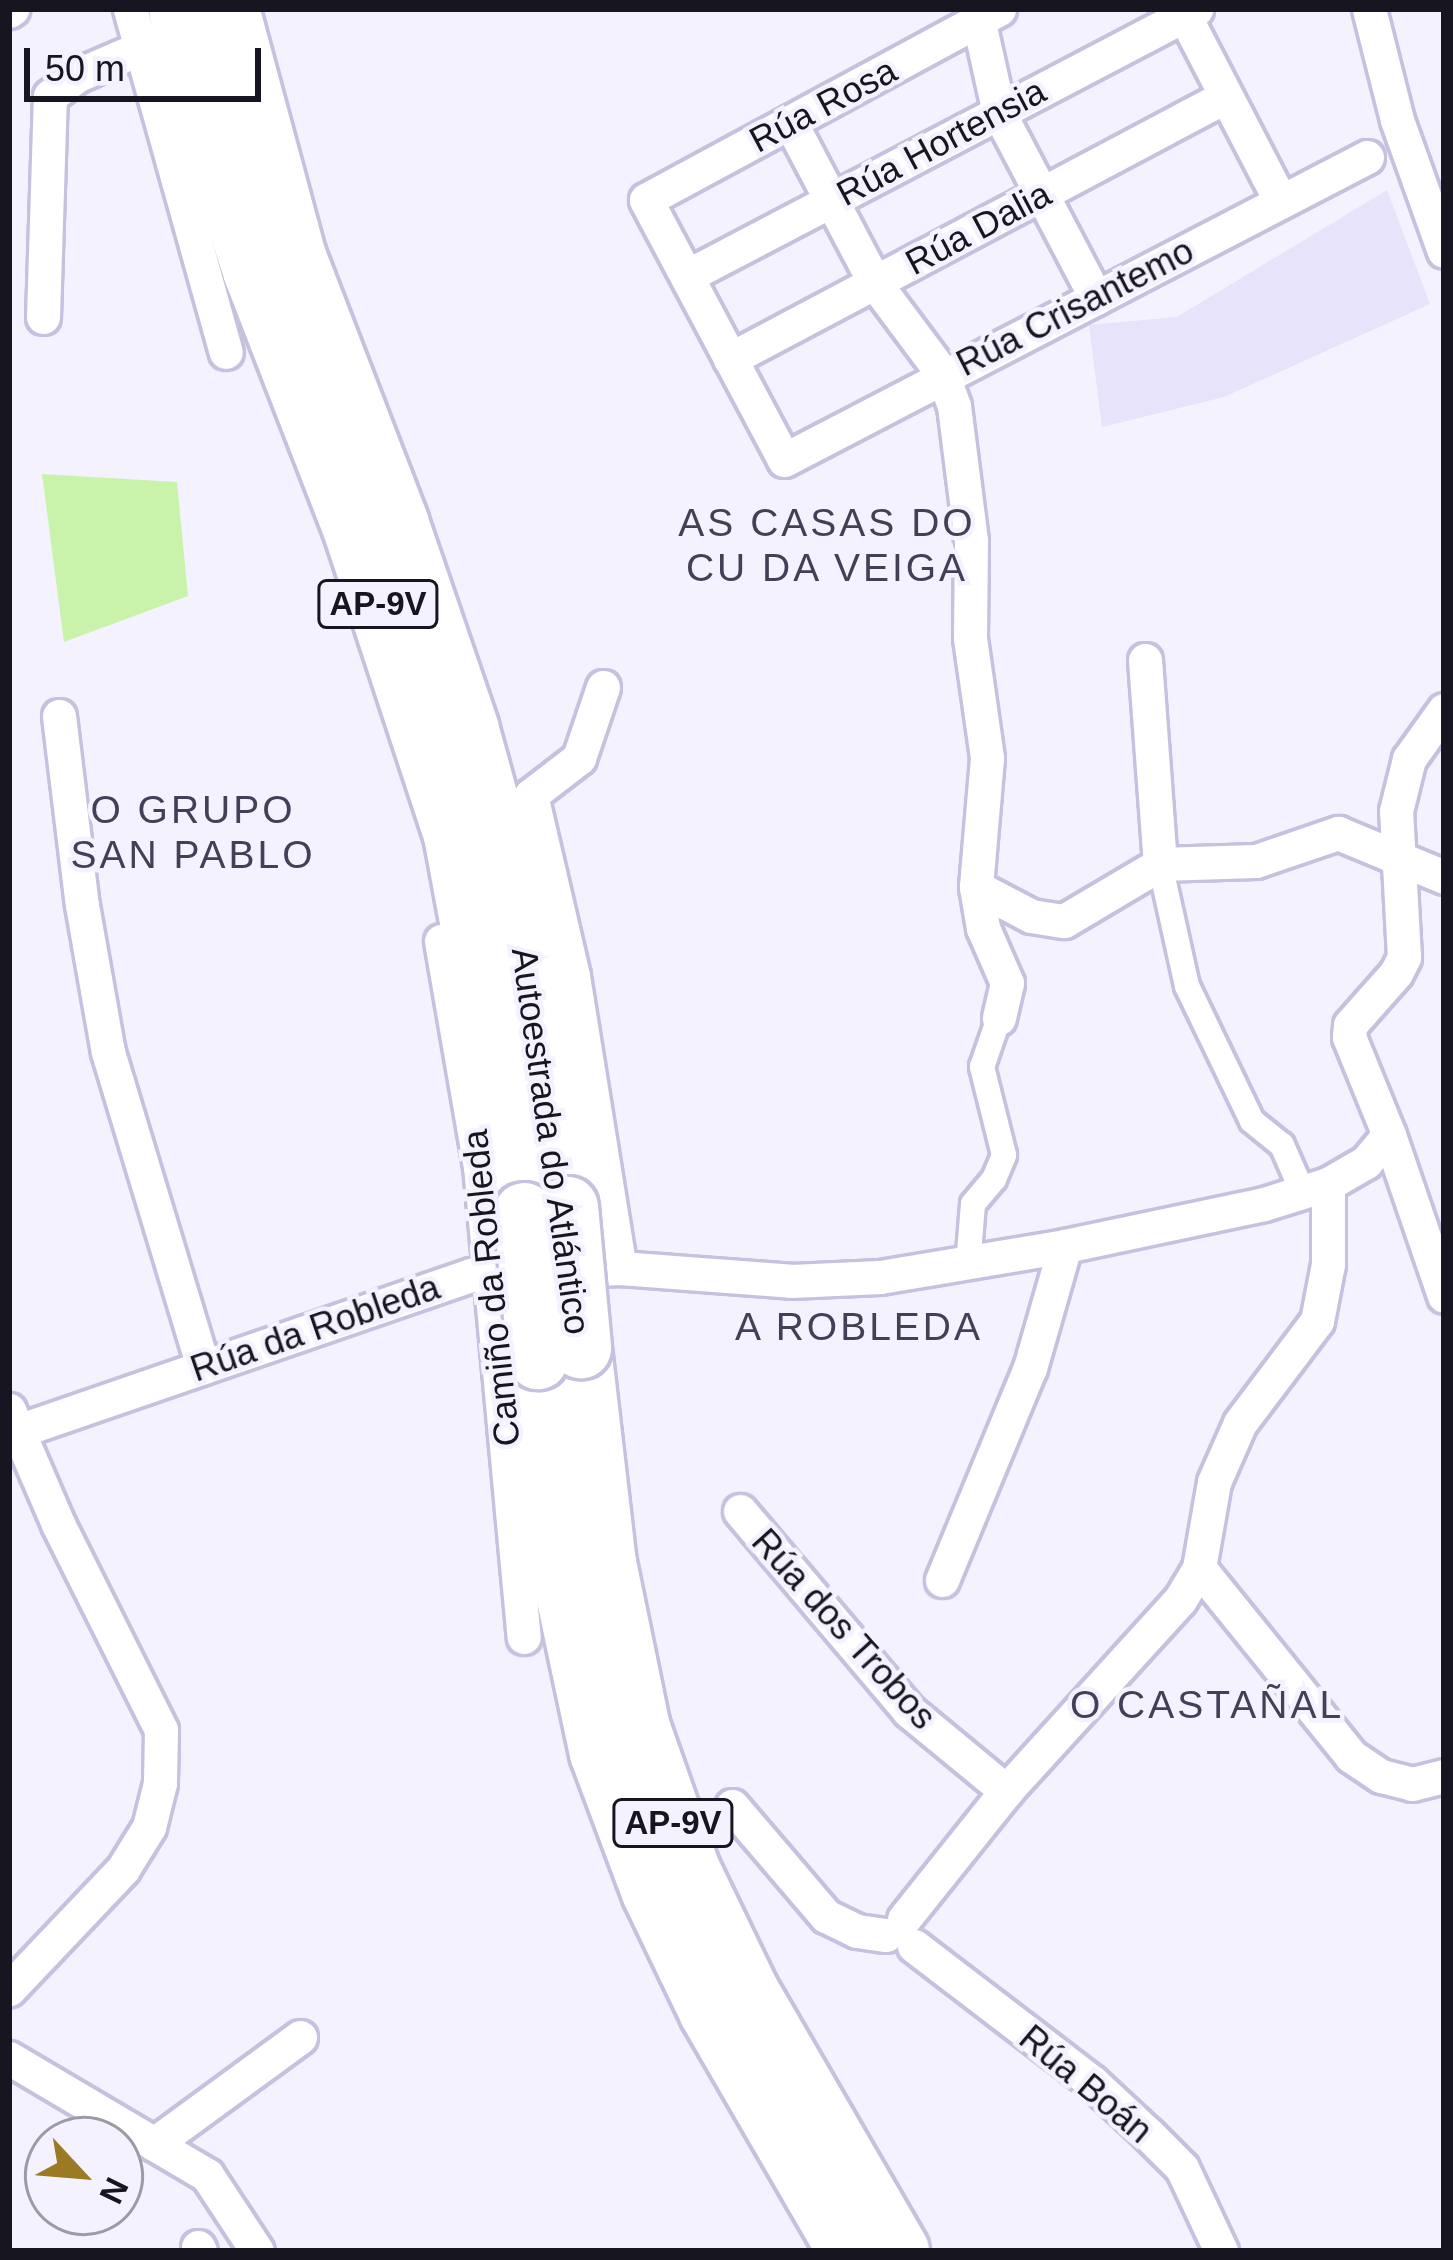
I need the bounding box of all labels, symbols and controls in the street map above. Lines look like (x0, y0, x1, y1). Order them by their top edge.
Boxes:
scale bar (30, 24, 267, 98)
text: 50 m (45, 48, 125, 89)
street label: Rúa Rosa (742, 48, 904, 162)
street label: Rúa Hortensia (829, 69, 1053, 215)
street label: Rúa Dalia (898, 172, 1058, 284)
street label: Rúa Crisantemo (949, 229, 1201, 385)
district label: AS CASAS DO CU DA VEIGA (678, 501, 976, 592)
road number: AP-9V (315, 577, 441, 631)
district label: O GRUPO SAN PABLO (70, 788, 316, 879)
street label: Autoestrada do Atlántico (502, 944, 600, 1338)
street label: Camiño da Robleda (453, 1128, 529, 1448)
street label: Rúa da Robleda (185, 1265, 445, 1391)
district label: A ROBLEDA (734, 1304, 984, 1350)
street label: Rúa dos Trobos (743, 1520, 945, 1738)
district label: O CASTAÑAL (1070, 1682, 1344, 1728)
road number: AP-9V (610, 1796, 736, 1850)
street label: Rúa Boán (1011, 2016, 1161, 2152)
north arrow (24, 2116, 144, 2236)
text: N (92, 2172, 136, 2210)

